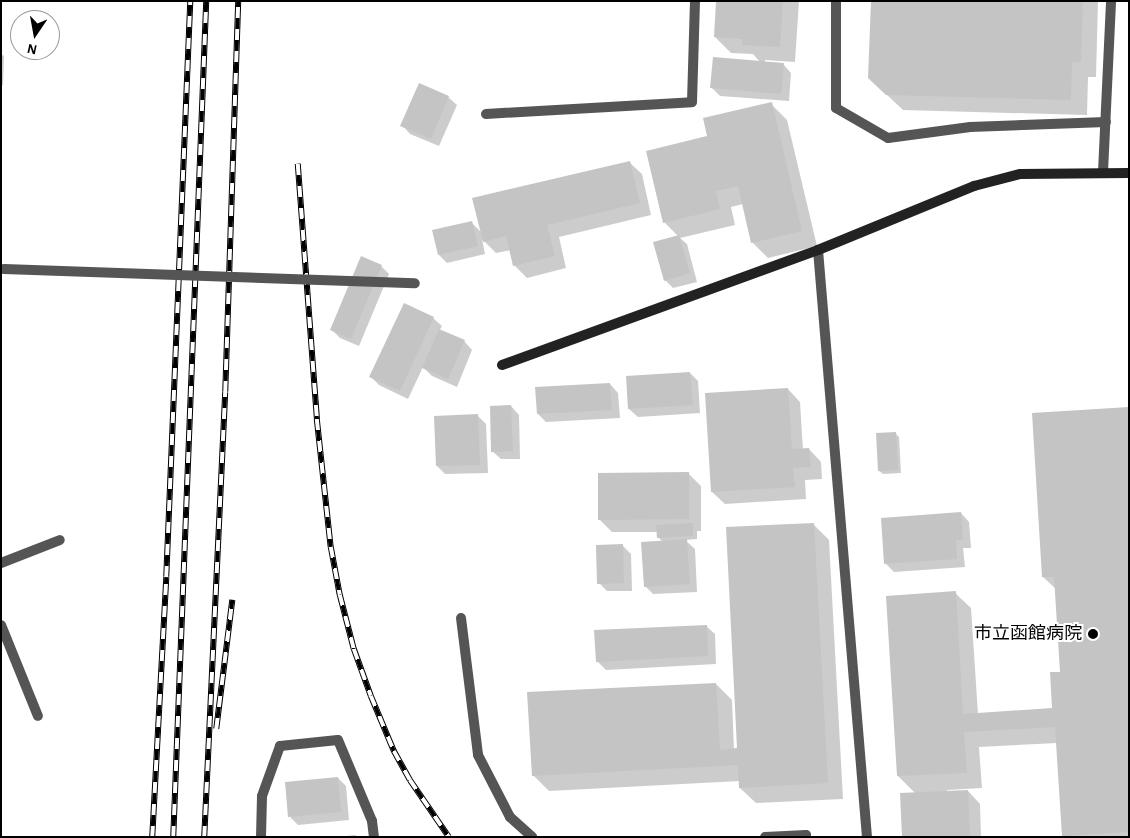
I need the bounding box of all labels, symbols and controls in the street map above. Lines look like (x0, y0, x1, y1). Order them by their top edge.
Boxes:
north arrow (10, 10, 60, 60)
text: N (26, 41, 38, 57)
place label: 市立函館病院 (974, 623, 1082, 645)
marker: 市立函館病院 (1086, 627, 1100, 641)

